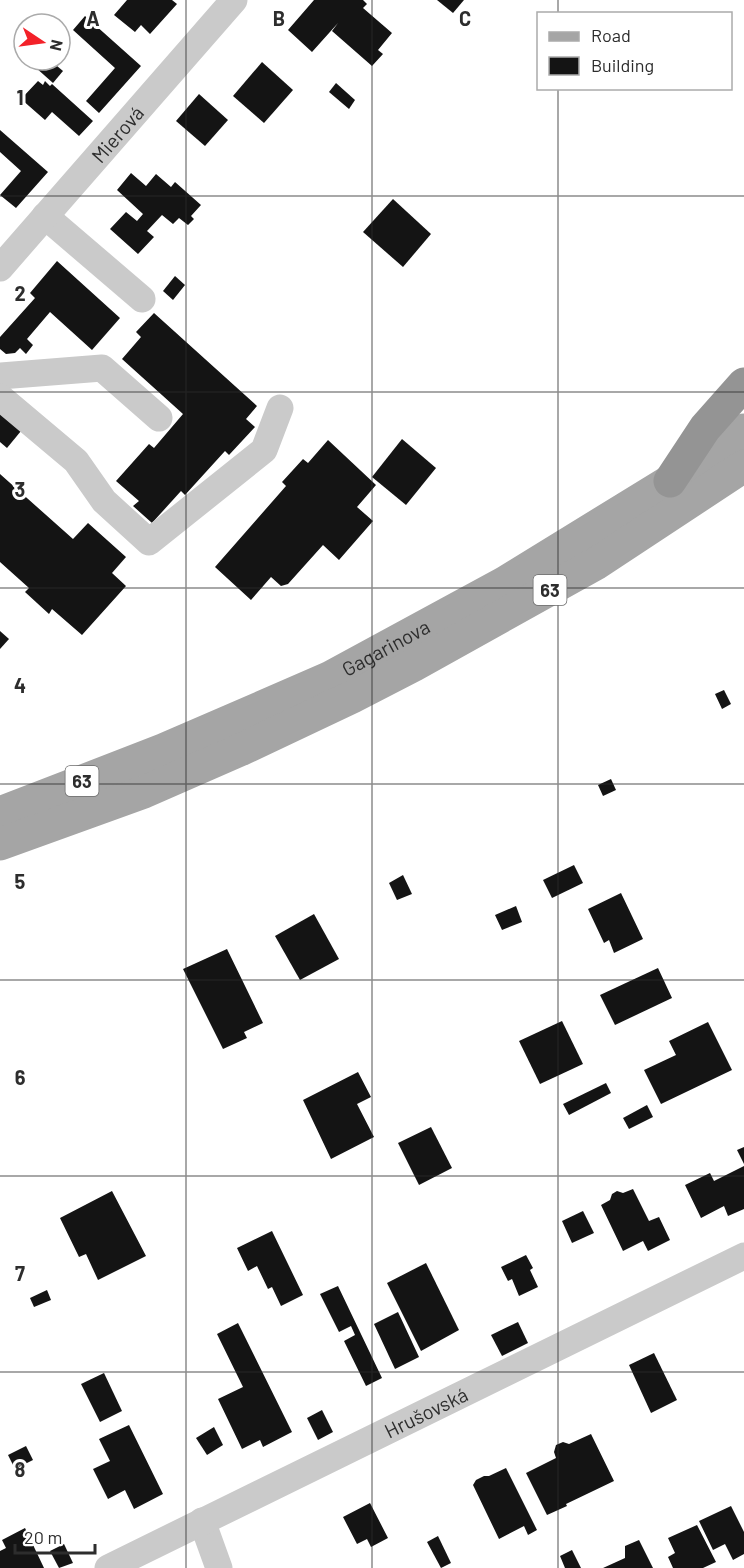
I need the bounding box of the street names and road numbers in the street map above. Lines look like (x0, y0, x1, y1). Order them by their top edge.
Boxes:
street label: Mierová (86, 101, 148, 167)
road number: 63 (534, 575, 566, 605)
street label: Gagarinova (337, 614, 434, 681)
road number: 63 (66, 766, 98, 796)
street label: Hrušovská (380, 1382, 471, 1443)

